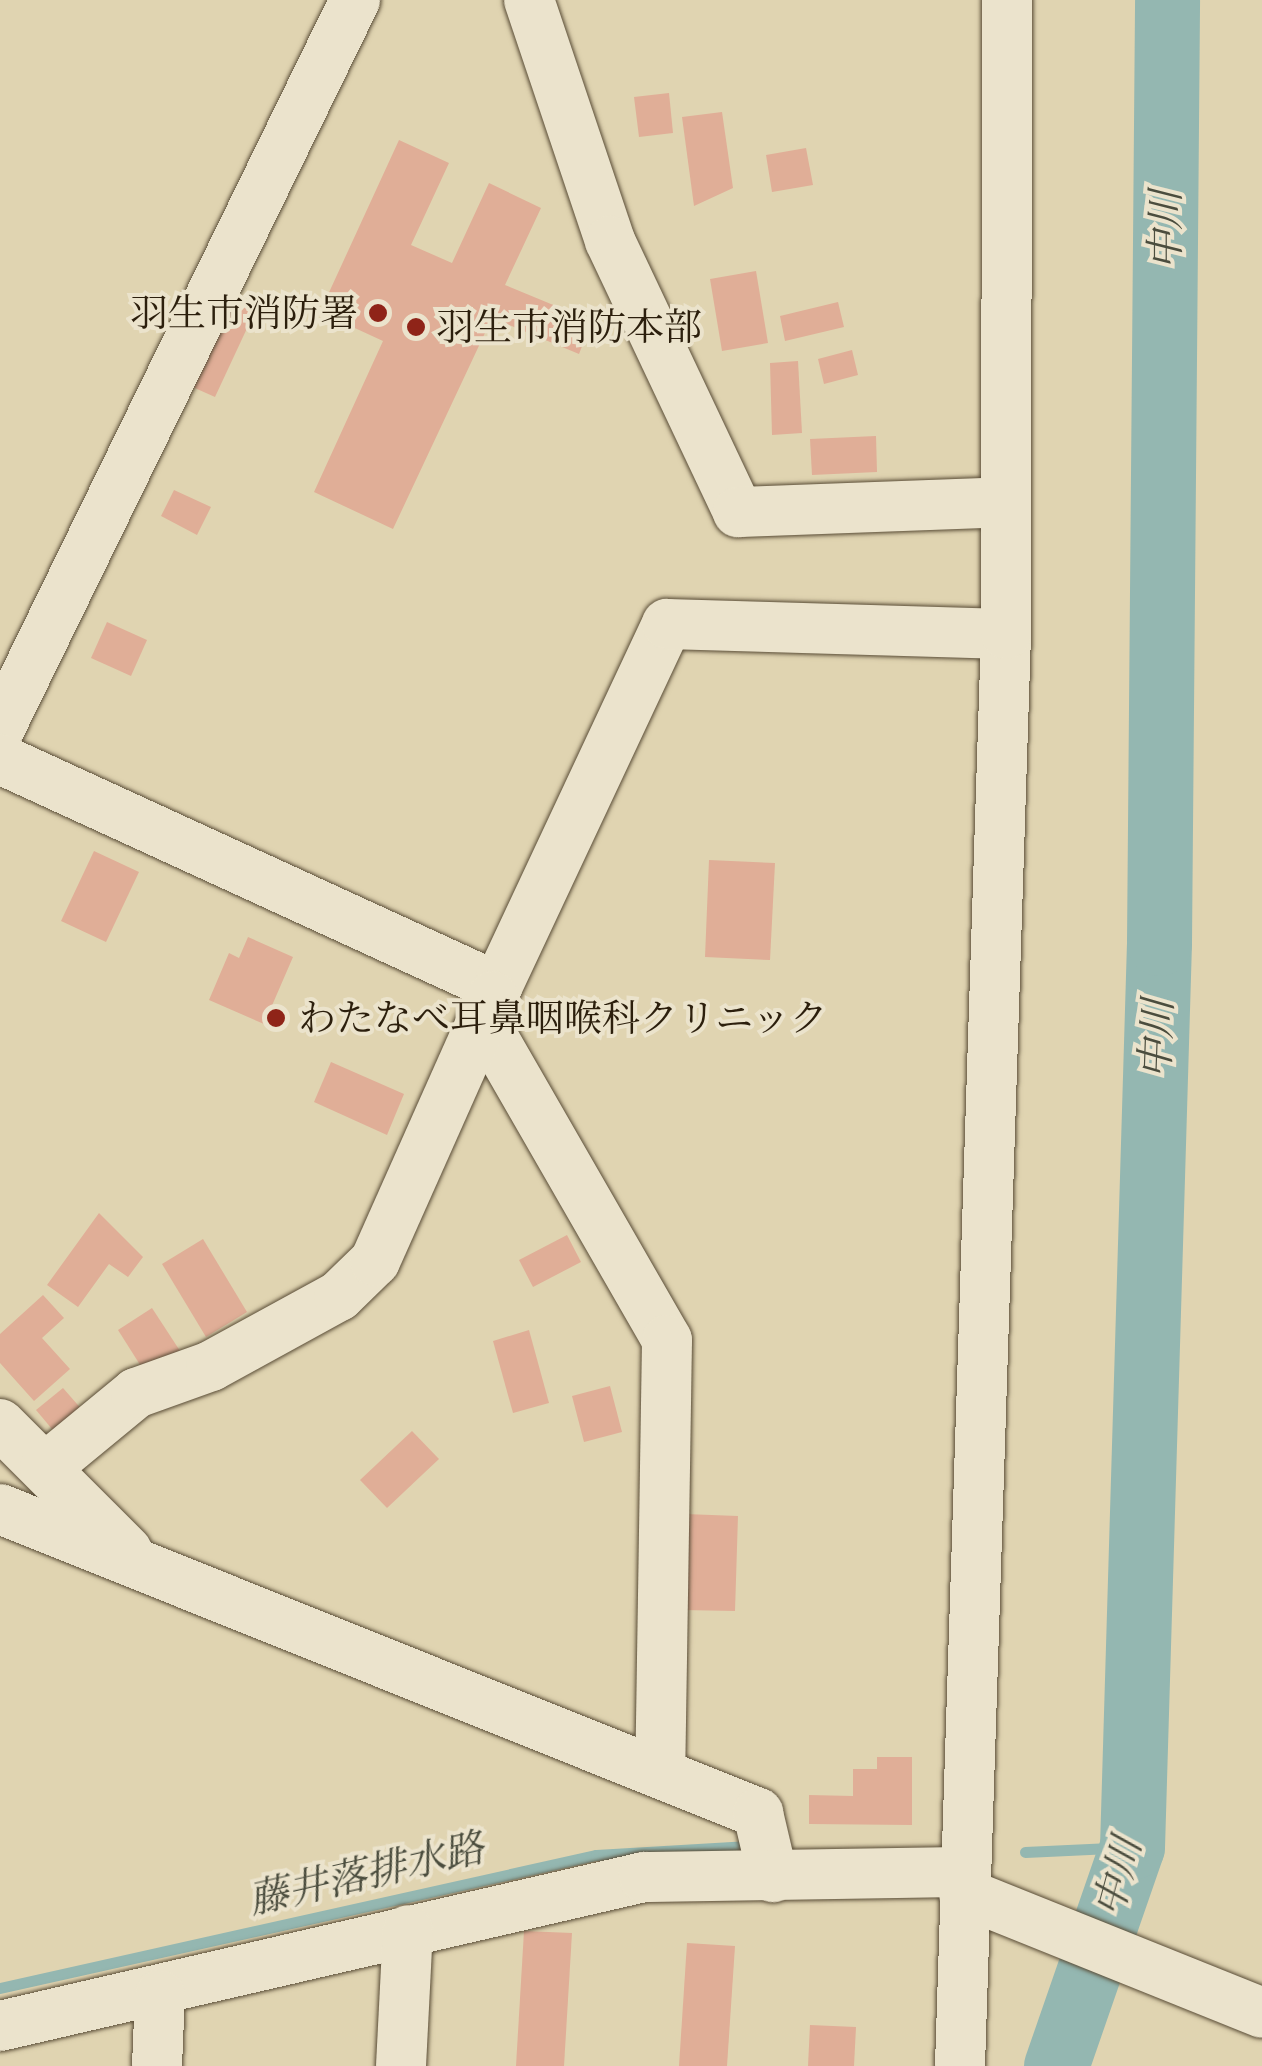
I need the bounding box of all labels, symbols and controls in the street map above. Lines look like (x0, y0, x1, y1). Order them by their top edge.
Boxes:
water label: 中川 (1141, 190, 1189, 270)
place label: 羽生市消防署 (130, 290, 358, 336)
marker: 羽生市消防署 (367, 302, 389, 324)
place label: 羽生市消防本部 (436, 304, 702, 350)
marker: 羽生市消防本部 (405, 316, 427, 338)
place label: わたなべ耳鼻咽喉科クリニック (298, 995, 830, 1041)
water label: 中川 (1131, 998, 1181, 1080)
marker: わたなべ耳鼻咽喉科クリニック (263, 1005, 289, 1031)
water label: 藤井落排水路 (244, 1823, 488, 1923)
water label: 中川 (1083, 1832, 1151, 1922)

